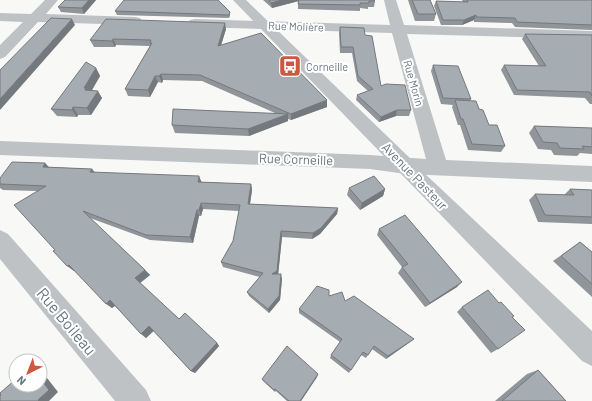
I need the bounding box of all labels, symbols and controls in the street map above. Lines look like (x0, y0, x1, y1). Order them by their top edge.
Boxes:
street label: Rue Molière (268, 19, 324, 33)
bus stop icon: Corneille (277, 53, 303, 79)
street label: Rue Morin (401, 58, 427, 108)
place label: Corneille (306, 60, 348, 73)
street label: Avenue Pasteur (379, 139, 451, 213)
street label: Rue Corneille (259, 150, 333, 168)
street label: Rue Boileau (33, 284, 101, 358)
north arrow (8, 353, 48, 393)
text: N (14, 374, 28, 388)

